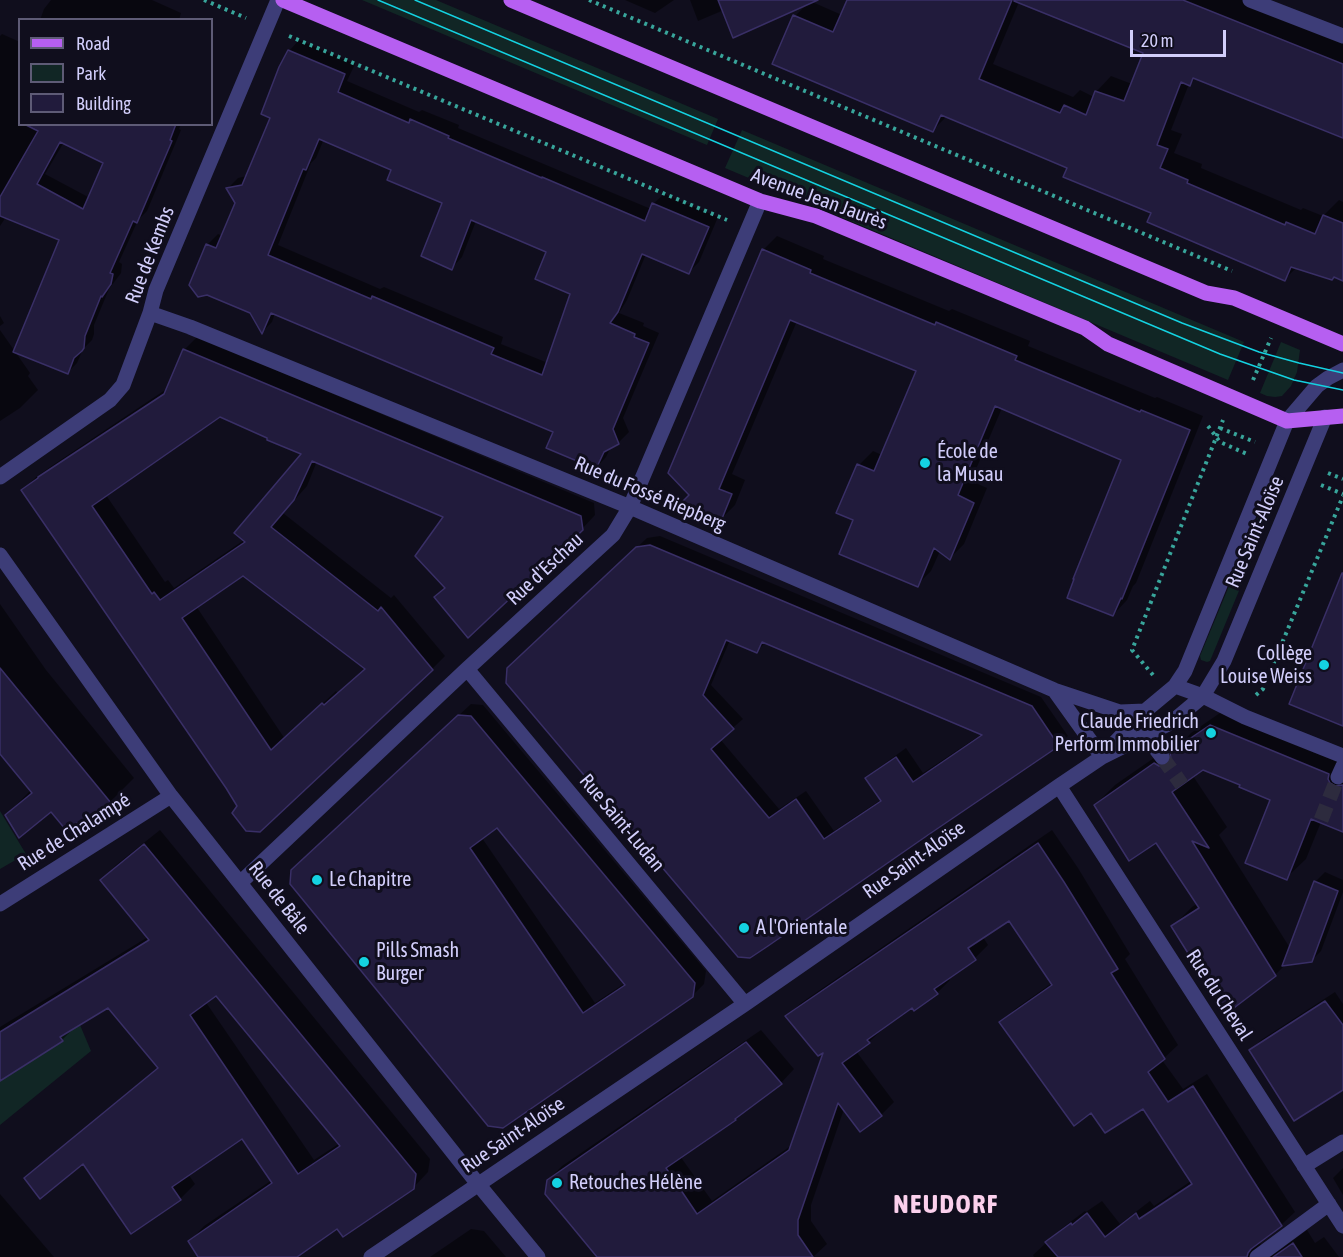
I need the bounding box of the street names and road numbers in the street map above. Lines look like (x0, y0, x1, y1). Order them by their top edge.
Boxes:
street label: Avenue Jean Jaurès (748, 163, 890, 235)
street label: Rue de Kembs (120, 203, 180, 307)
street label: Rue du Fossé Riepberg (571, 451, 729, 537)
street label: Rue Saint-Aloïse (1221, 472, 1289, 592)
street label: Rue d'Eschau (502, 528, 588, 610)
street label: Rue Saint-Ludan (574, 769, 670, 877)
street label: Rue de Chalampé (13, 788, 135, 876)
street label: Rue Saint-Aloïse (858, 816, 970, 904)
street label: Rue de Bâle (243, 857, 315, 939)
street label: Rue du Cheval (1181, 945, 1257, 1045)
street label: Rue Saint-Aloïse (457, 1092, 569, 1178)

